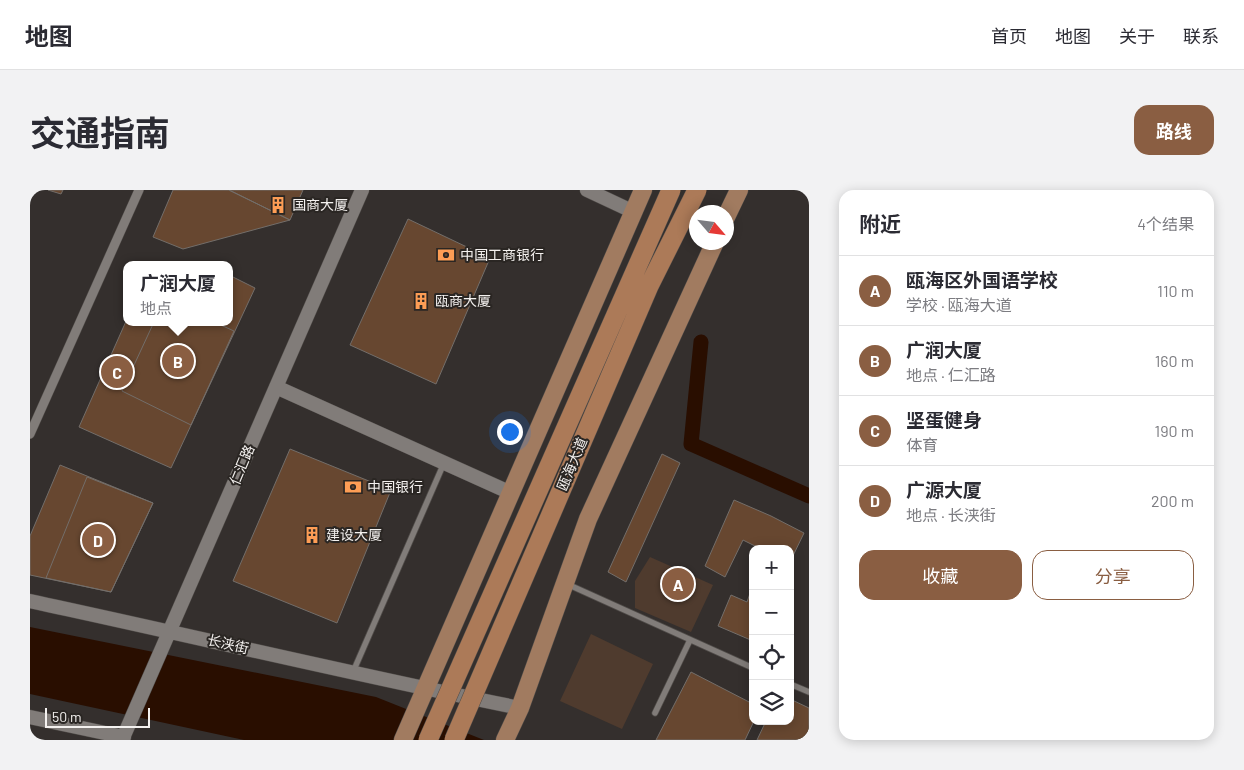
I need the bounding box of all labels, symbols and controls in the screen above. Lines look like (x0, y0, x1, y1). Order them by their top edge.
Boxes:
text: 地图 (25, 21, 73, 50)
text: 首页 (991, 25, 1027, 47)
text: 地图 (1055, 25, 1091, 47)
text: 关于 (1119, 25, 1155, 47)
text: 联系 (1183, 25, 1219, 47)
button: 路线 (1134, 105, 1214, 155)
text: 交通指南 (30, 111, 170, 153)
building icon: 国商大厦 (268, 195, 288, 215)
place label: 国商大厦 (292, 196, 348, 213)
north arrow (689, 205, 734, 250)
text: 附近 (859, 211, 901, 236)
text: 4个结果 (1137, 214, 1194, 233)
bank icon: 中国工商银行 (436, 245, 456, 265)
place label: 中国工商银行 (460, 246, 544, 263)
popup (123, 261, 233, 326)
text: 瓯海区外国语学校 (906, 268, 1058, 291)
text: 广润大厦 (140, 271, 216, 294)
text: A (870, 281, 880, 300)
text: 110 m (1157, 281, 1194, 300)
building icon: 瓯商大厦 (411, 291, 431, 311)
place label: 瓯商大厦 (435, 292, 491, 309)
text: 学校 · 瓯海大道 (906, 295, 1012, 314)
text: 地点 (140, 298, 172, 317)
text: 广润大厦 (906, 338, 982, 361)
pin: B (162, 342, 194, 380)
text: B (870, 351, 880, 370)
text: 160 m (1155, 351, 1194, 370)
pin: C (101, 353, 133, 391)
text: 地点 · 仁汇路 (906, 365, 996, 384)
text: 坚蛋健身 (906, 408, 982, 431)
your location (497, 419, 523, 445)
text: C (870, 421, 880, 440)
text: 190 m (1155, 421, 1194, 440)
street label: 瓯海大道 (553, 435, 590, 493)
text: 体育 (906, 435, 938, 454)
street label: 仁汇路 (226, 442, 258, 487)
bank icon: 中国银行 (343, 477, 363, 497)
place label: 中国银行 (367, 478, 423, 495)
text: 广源大厦 (906, 478, 982, 501)
text: D (870, 491, 880, 510)
text: 200 m (1151, 491, 1194, 510)
text: 地点 · 长浃街 (906, 505, 996, 524)
pin: D (82, 521, 114, 559)
building icon: 建设大厦 (302, 525, 322, 545)
place label: 建设大厦 (326, 526, 382, 543)
map controls (749, 545, 794, 725)
button: + (749, 545, 794, 590)
button: 收藏 (859, 550, 1022, 600)
button: 分享 (1032, 550, 1194, 600)
pin: A (662, 565, 694, 603)
button: − (749, 590, 794, 635)
street label: 长浃街 (206, 631, 250, 657)
button: locate (749, 635, 794, 680)
button: layers (749, 680, 794, 725)
scale bar (45, 705, 150, 728)
text: 50 m (52, 708, 81, 725)

